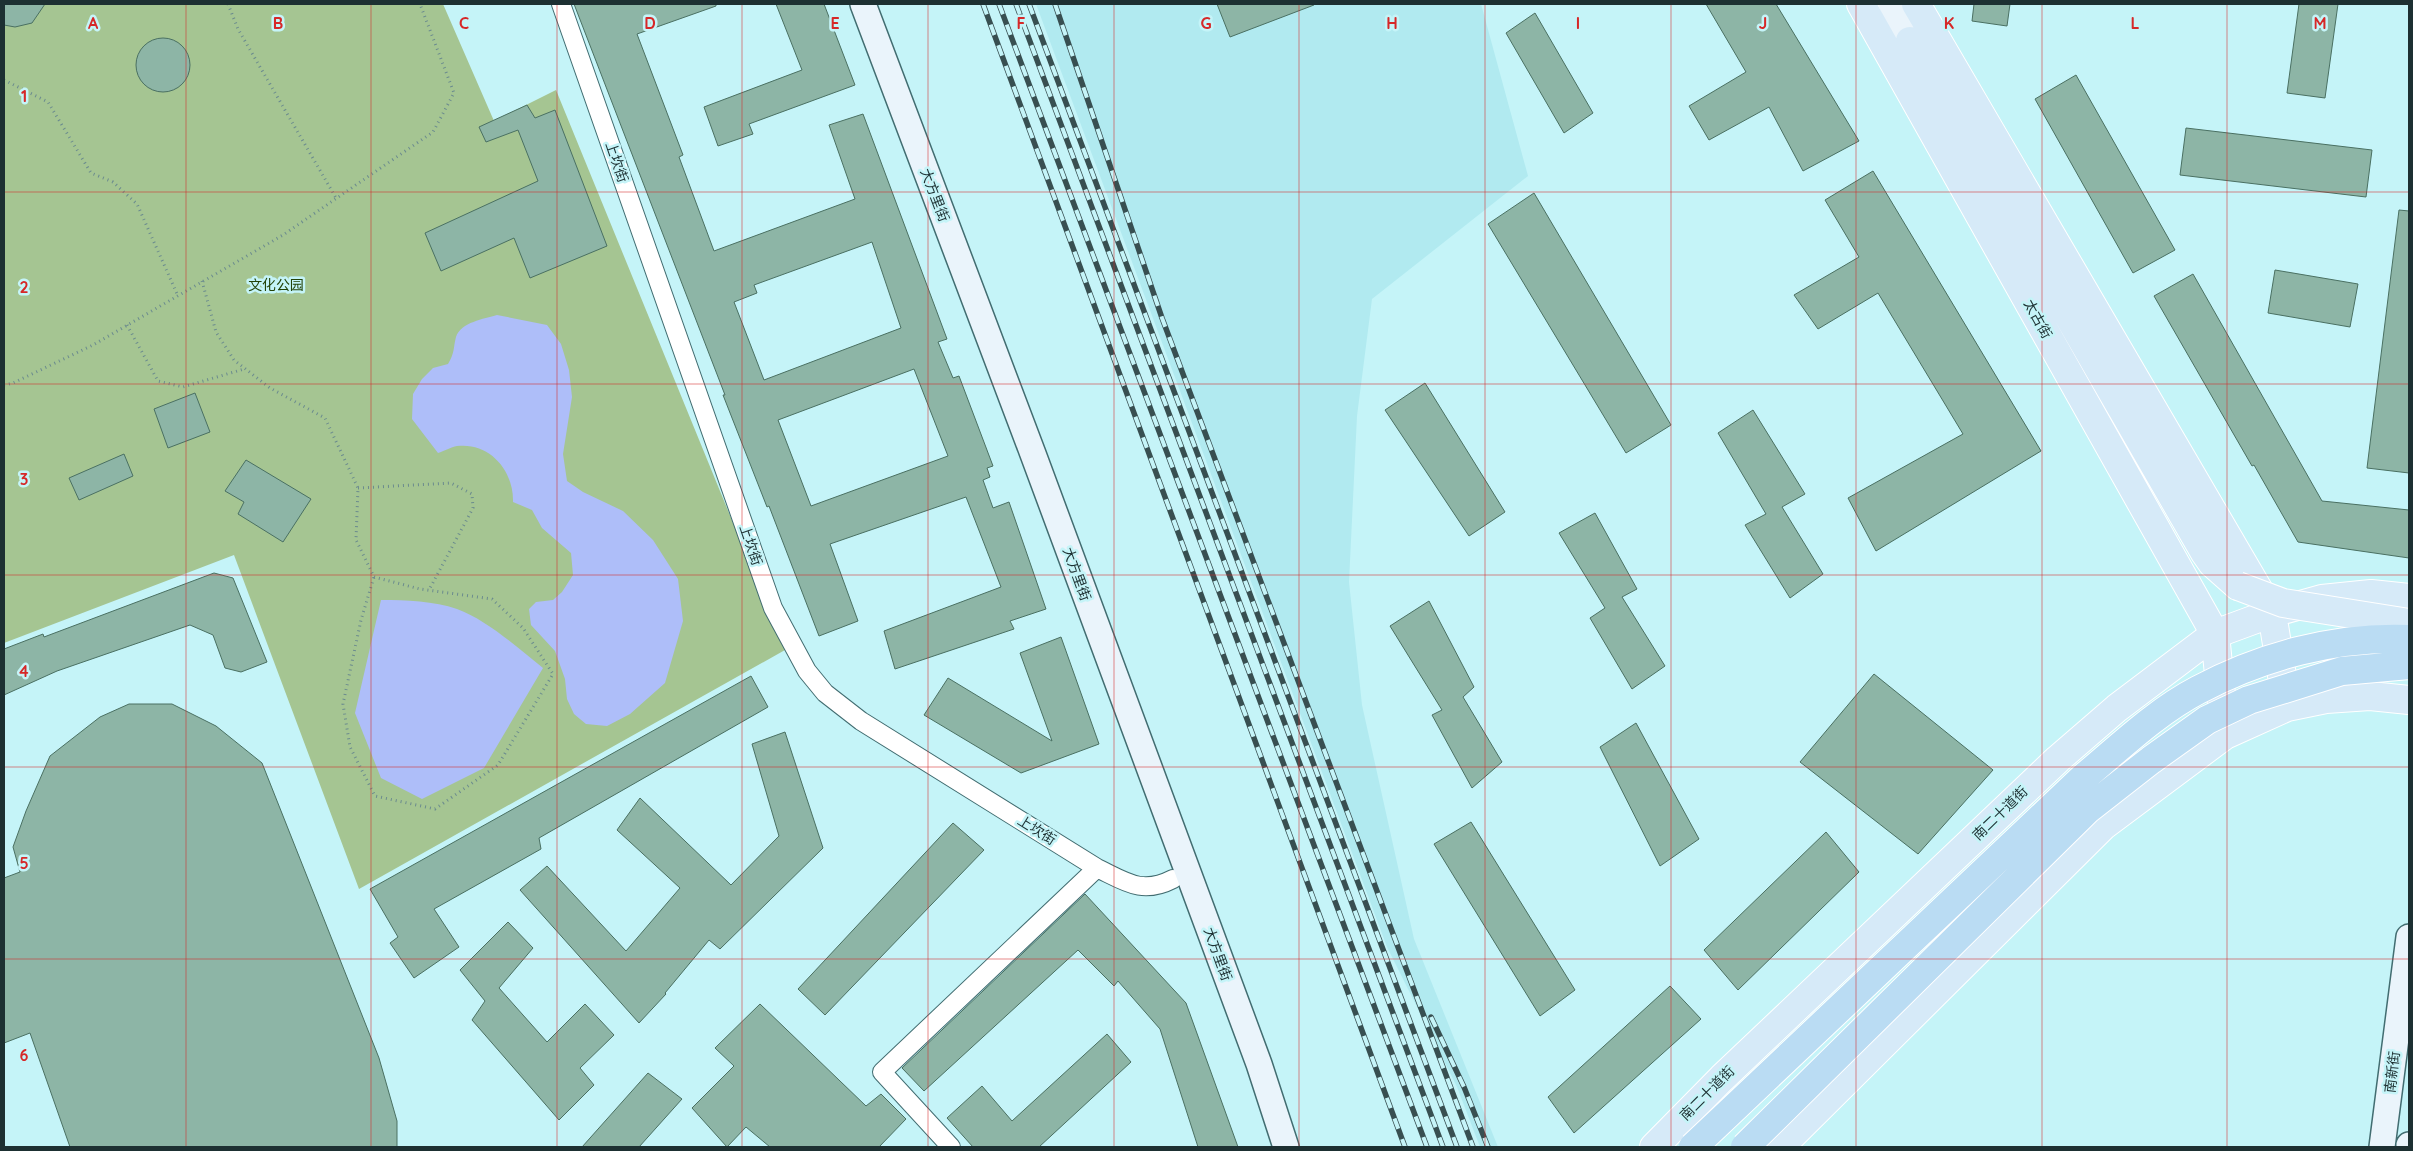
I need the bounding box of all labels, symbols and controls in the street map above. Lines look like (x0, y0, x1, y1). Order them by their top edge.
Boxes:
text: A (88, 13, 99, 33)
text: B (273, 13, 283, 33)
text: C (459, 13, 469, 33)
text: D (644, 13, 656, 33)
text: E (830, 13, 840, 33)
text: F (1017, 13, 1026, 33)
text: G (1200, 13, 1212, 33)
text: H (1386, 13, 1398, 33)
text: I (1576, 13, 1580, 33)
text: J (1759, 13, 1767, 33)
text: K (1944, 13, 1954, 33)
text: L (2131, 13, 2140, 33)
text: M (2313, 13, 2327, 33)
text: 1 (21, 86, 27, 106)
street label: 上坎街 (602, 139, 632, 185)
street label: 大方里街 (917, 166, 953, 224)
park label: 文化公园 (248, 276, 304, 294)
text: 2 (19, 277, 29, 297)
street label: 太古街 (2020, 296, 2056, 342)
text: 3 (20, 469, 28, 489)
street label: 上坎街 (736, 522, 766, 568)
street label: 大方里街 (1059, 545, 1095, 603)
text: 4 (19, 661, 29, 681)
street label: 南二十道街 (1969, 782, 2031, 844)
street label: 上坎街 (1014, 811, 1060, 849)
text: 5 (19, 853, 29, 873)
street label: 大方里街 (1200, 925, 1236, 983)
text: 6 (20, 1045, 29, 1065)
street label: 南新街 (2381, 1050, 2403, 1094)
street label: 南二十道街 (1676, 1062, 1738, 1124)

